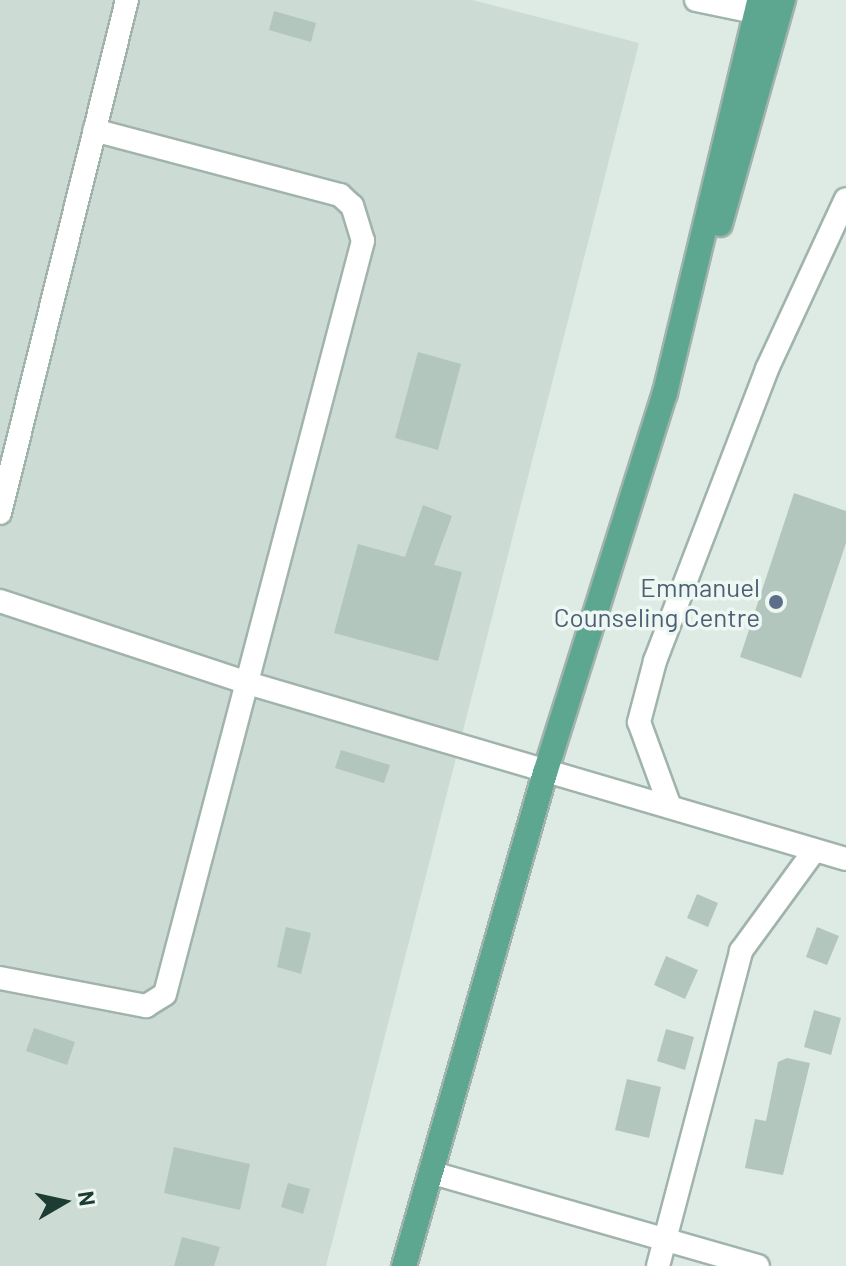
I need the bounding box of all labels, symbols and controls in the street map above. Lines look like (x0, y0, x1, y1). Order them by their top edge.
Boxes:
place label: Emmanuel Counseling Centre (554, 571, 760, 632)
marker: Emmanuel Counseling Centre (767, 593, 785, 611)
north arrow (24, 1162, 104, 1242)
text: N (74, 1189, 102, 1208)

